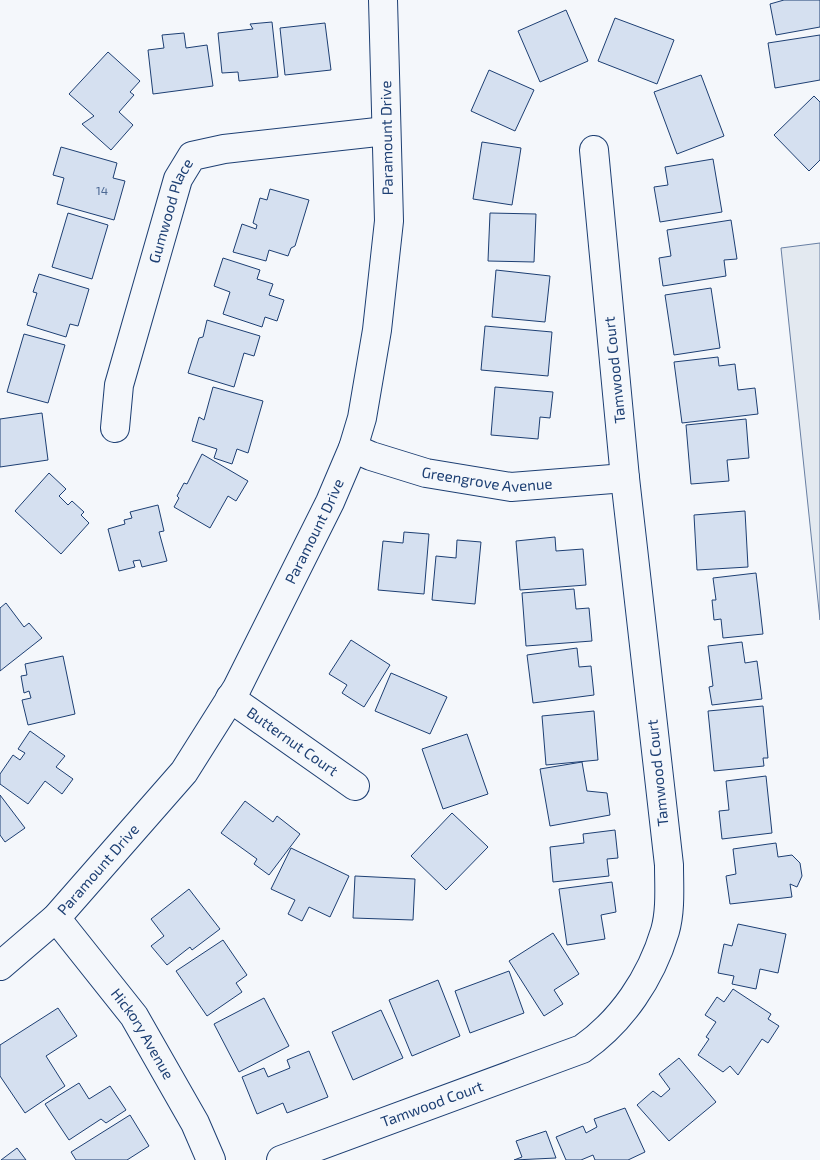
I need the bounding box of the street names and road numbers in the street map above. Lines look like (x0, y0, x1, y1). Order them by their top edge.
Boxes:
street label: Paramount Drive (376, 80, 396, 196)
street label: Gumwood Place (144, 155, 196, 265)
street label: Tamwood Court (599, 316, 629, 424)
street label: Greengrove Avenue (420, 462, 553, 495)
street label: Paramount Drive (280, 476, 347, 587)
street label: Butternut Court (244, 703, 342, 779)
street label: Tamwood Court (642, 719, 672, 827)
street label: Paramount Drive (53, 820, 142, 918)
street label: Hickory Avenue (108, 985, 178, 1082)
street label: Tamwood Court (378, 1076, 485, 1130)

